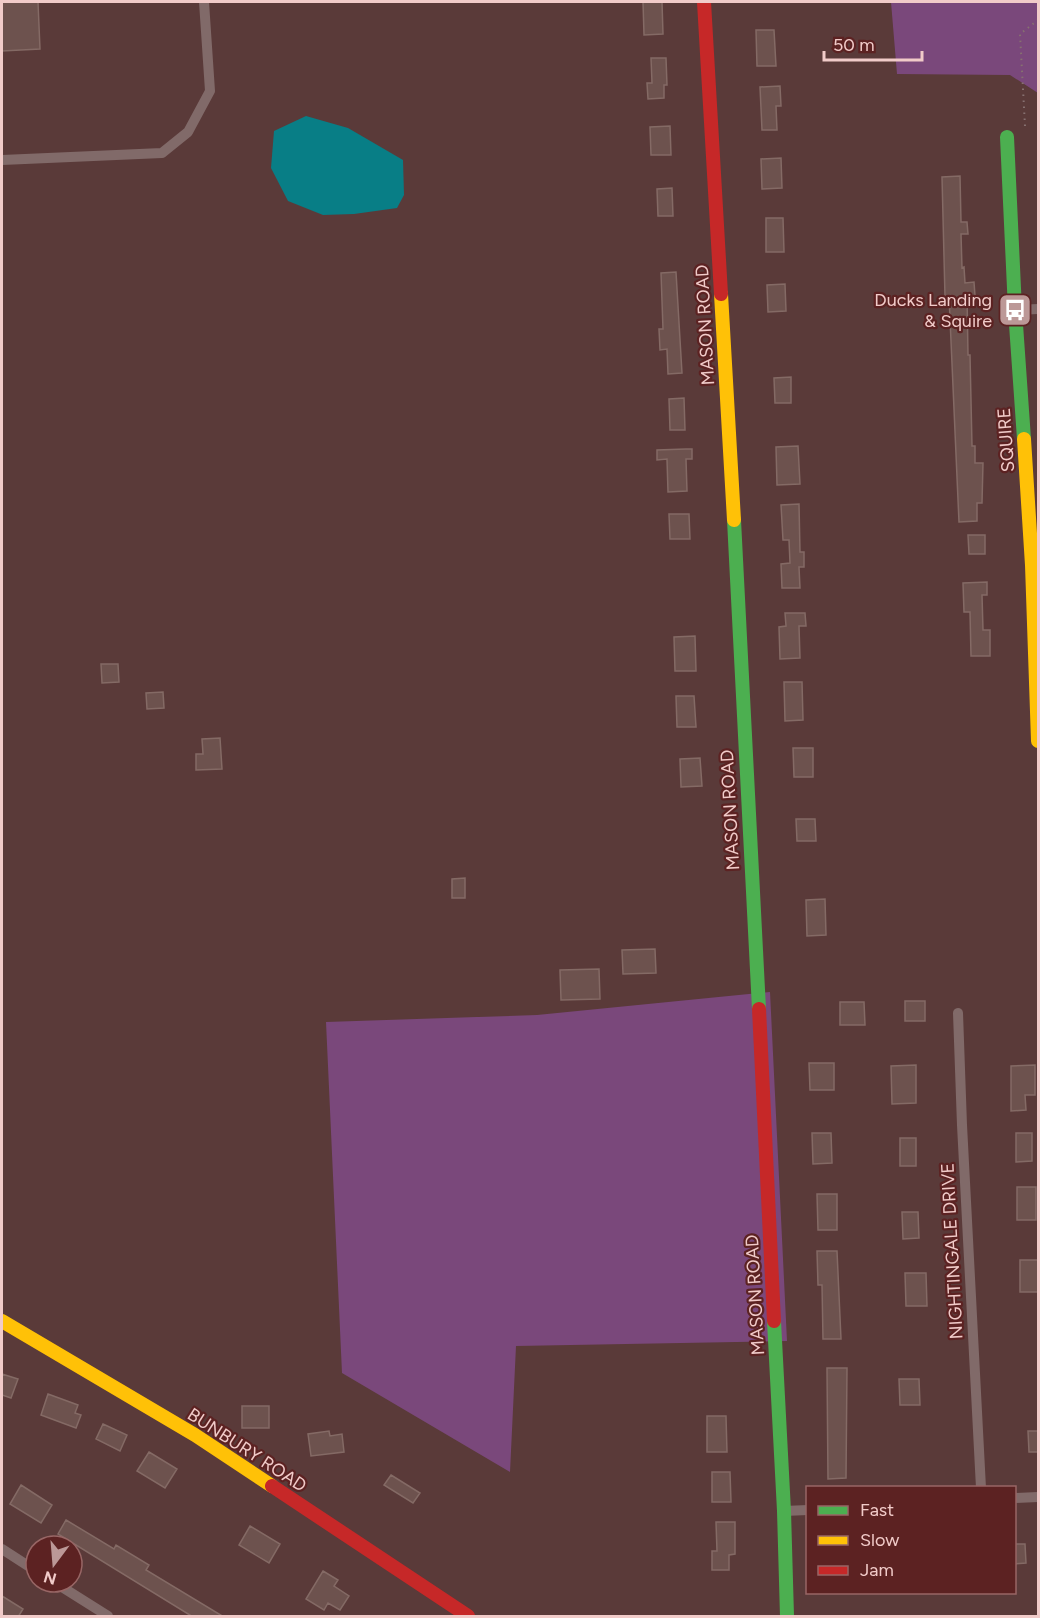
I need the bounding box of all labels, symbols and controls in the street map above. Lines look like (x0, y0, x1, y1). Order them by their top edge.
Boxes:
scale bar (824, 24, 922, 62)
text: 50 m (833, 34, 875, 56)
street label: MASON ROAD (691, 264, 719, 386)
place label: Ducks Landing & Squire (874, 289, 992, 332)
bus stop icon: Ducks Landing & Squire (997, 292, 1033, 328)
street label: SQUIRE (993, 407, 1019, 473)
street label: MASON ROAD (716, 749, 744, 871)
street label: NIGHTINGALE DRIVE (936, 1162, 968, 1340)
street label: MASON ROAD (741, 1234, 769, 1356)
street label: BUNBURY ROAD (183, 1403, 311, 1497)
legend (806, 1486, 1016, 1594)
text: Fast (860, 1499, 894, 1521)
text: Slow (860, 1529, 899, 1551)
north arrow (24, 1534, 84, 1594)
text: Jam (860, 1559, 894, 1581)
text: N (41, 1567, 59, 1589)

